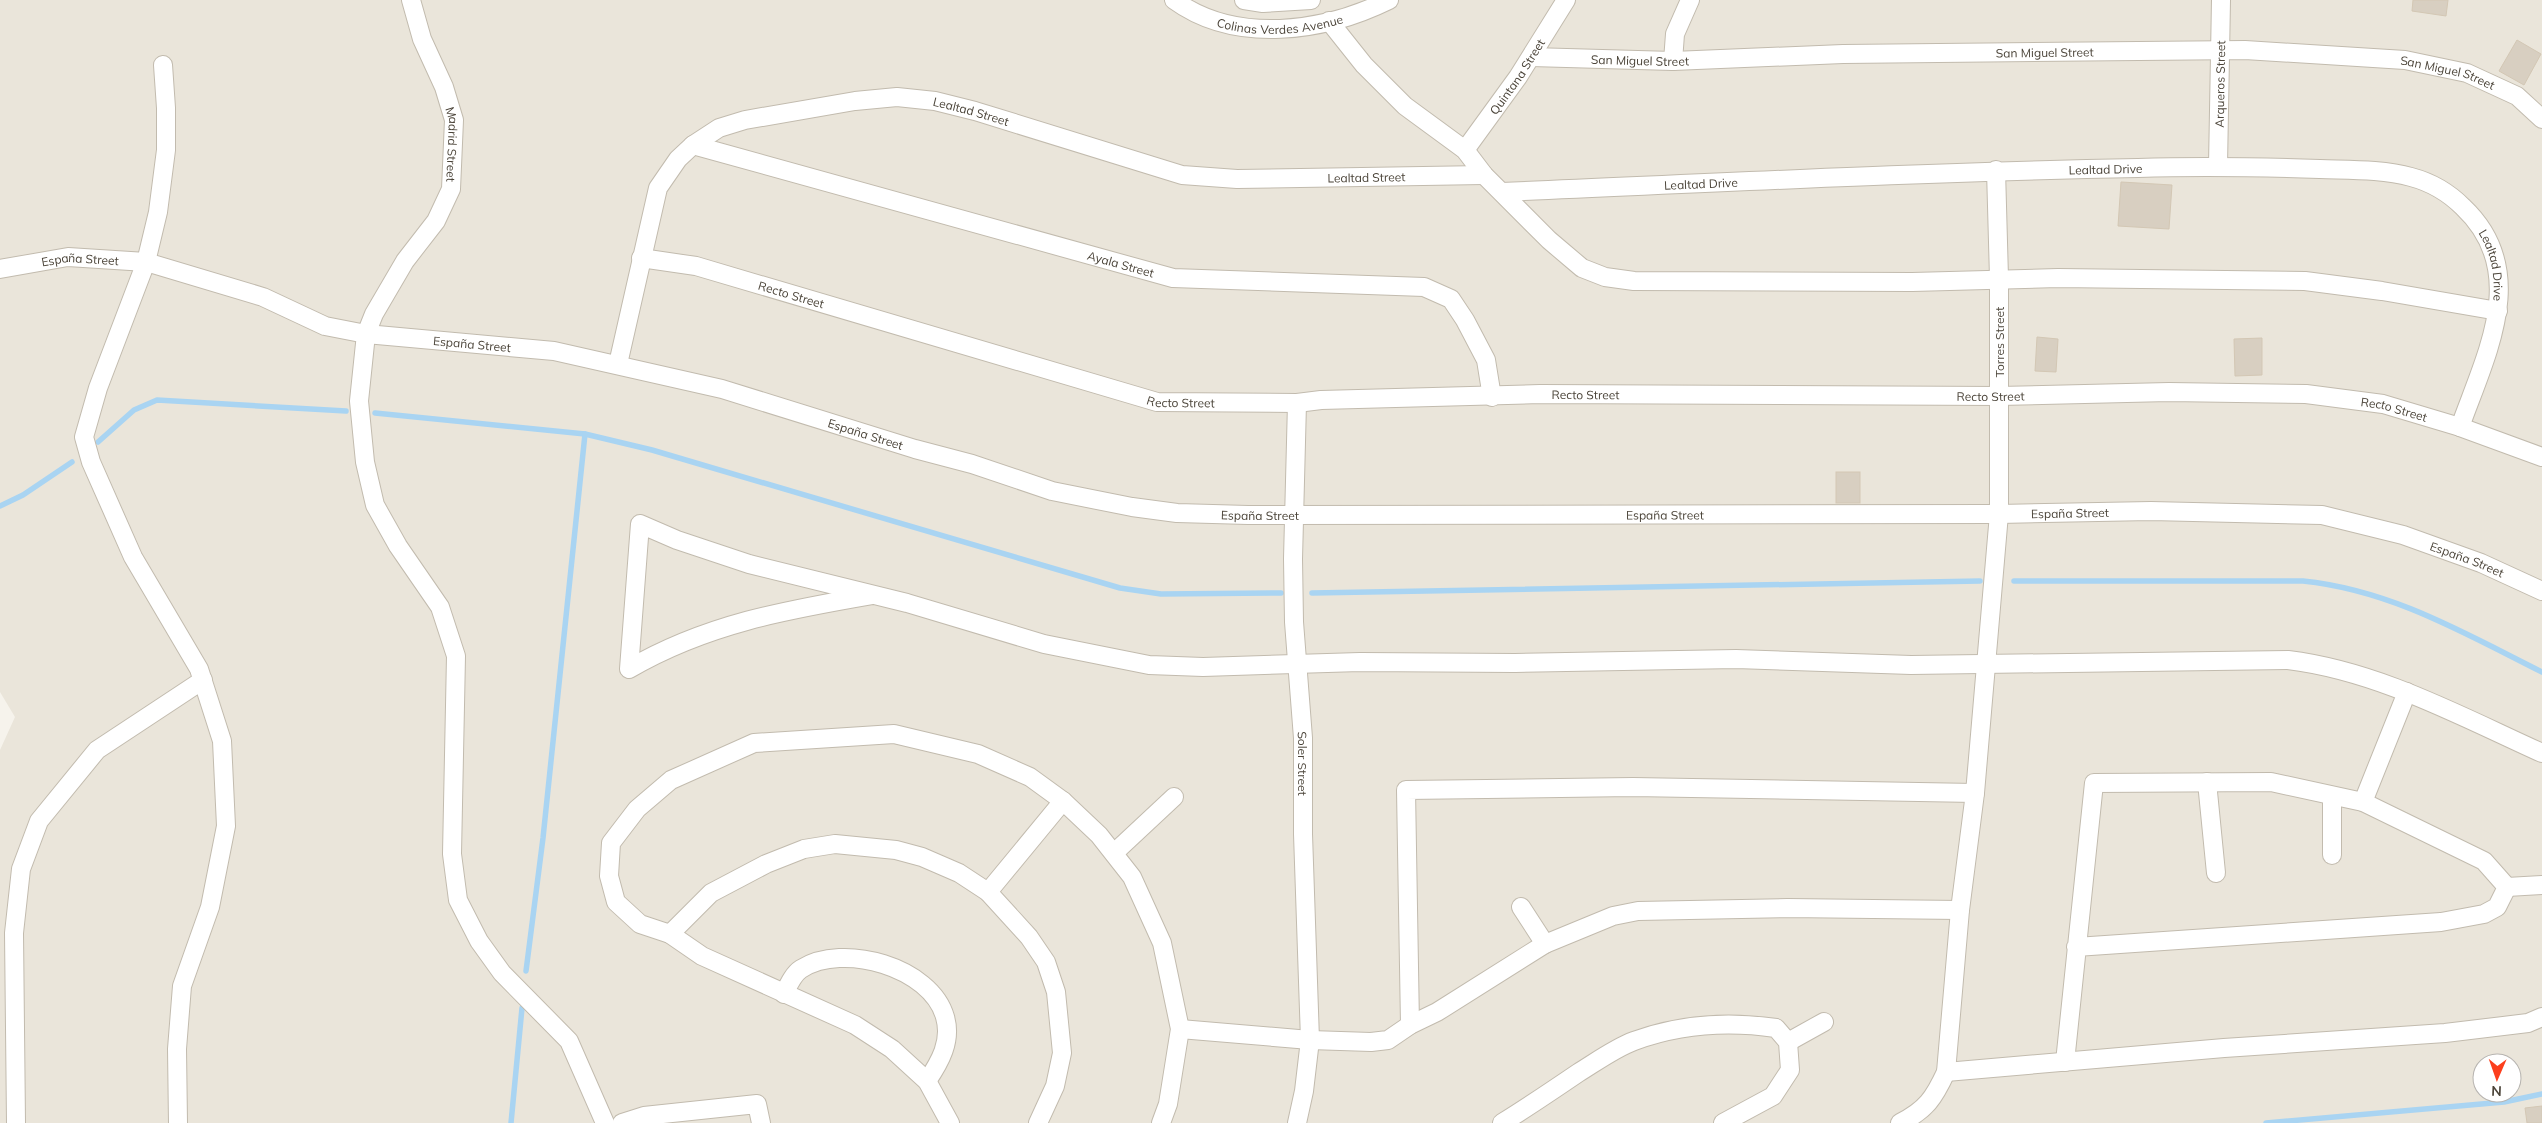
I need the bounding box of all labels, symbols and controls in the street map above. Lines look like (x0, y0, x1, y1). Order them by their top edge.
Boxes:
street label: Colinas Verdes Avenue (1215, 11, 1345, 37)
street label: Quintana Street (1486, 36, 1548, 117)
street label: Arqueros Street (2211, 40, 2228, 128)
street label: San Miguel Street (1996, 44, 2094, 60)
street label: San Miguel Street (1591, 51, 1689, 69)
street label: San Miguel Street (2400, 52, 2497, 92)
street label: Lealtad Street (932, 93, 1011, 129)
street label: Madrid Street (443, 105, 462, 182)
street label: Lealtad Drive (2068, 160, 2143, 177)
street label: Lealtad Street (1327, 169, 1406, 185)
street label: Lealtad Drive (1664, 174, 1738, 192)
street label: Lealtad Drive (2476, 226, 2506, 301)
street label: Ayala Street (1086, 247, 1156, 280)
street label: España Street (40, 250, 119, 269)
street label: Recto Street (757, 277, 826, 311)
street label: Torres Street (1992, 307, 2007, 377)
street label: España Street (433, 333, 511, 355)
street label: Recto Street (1551, 387, 1620, 402)
street label: Recto Street (1956, 388, 2025, 404)
street label: Recto Street (1145, 392, 1215, 410)
street label: Recto Street (2360, 394, 2429, 424)
street label: España Street (826, 415, 905, 452)
street label: España Street (2031, 504, 2109, 521)
street label: España Street (1221, 507, 1299, 523)
street label: España Street (1626, 507, 1704, 522)
street label: España Street (2428, 538, 2506, 580)
street label: Soler Street (1295, 731, 1311, 796)
north arrow (2472, 1053, 2522, 1103)
text: N (2491, 1082, 2502, 1100)

